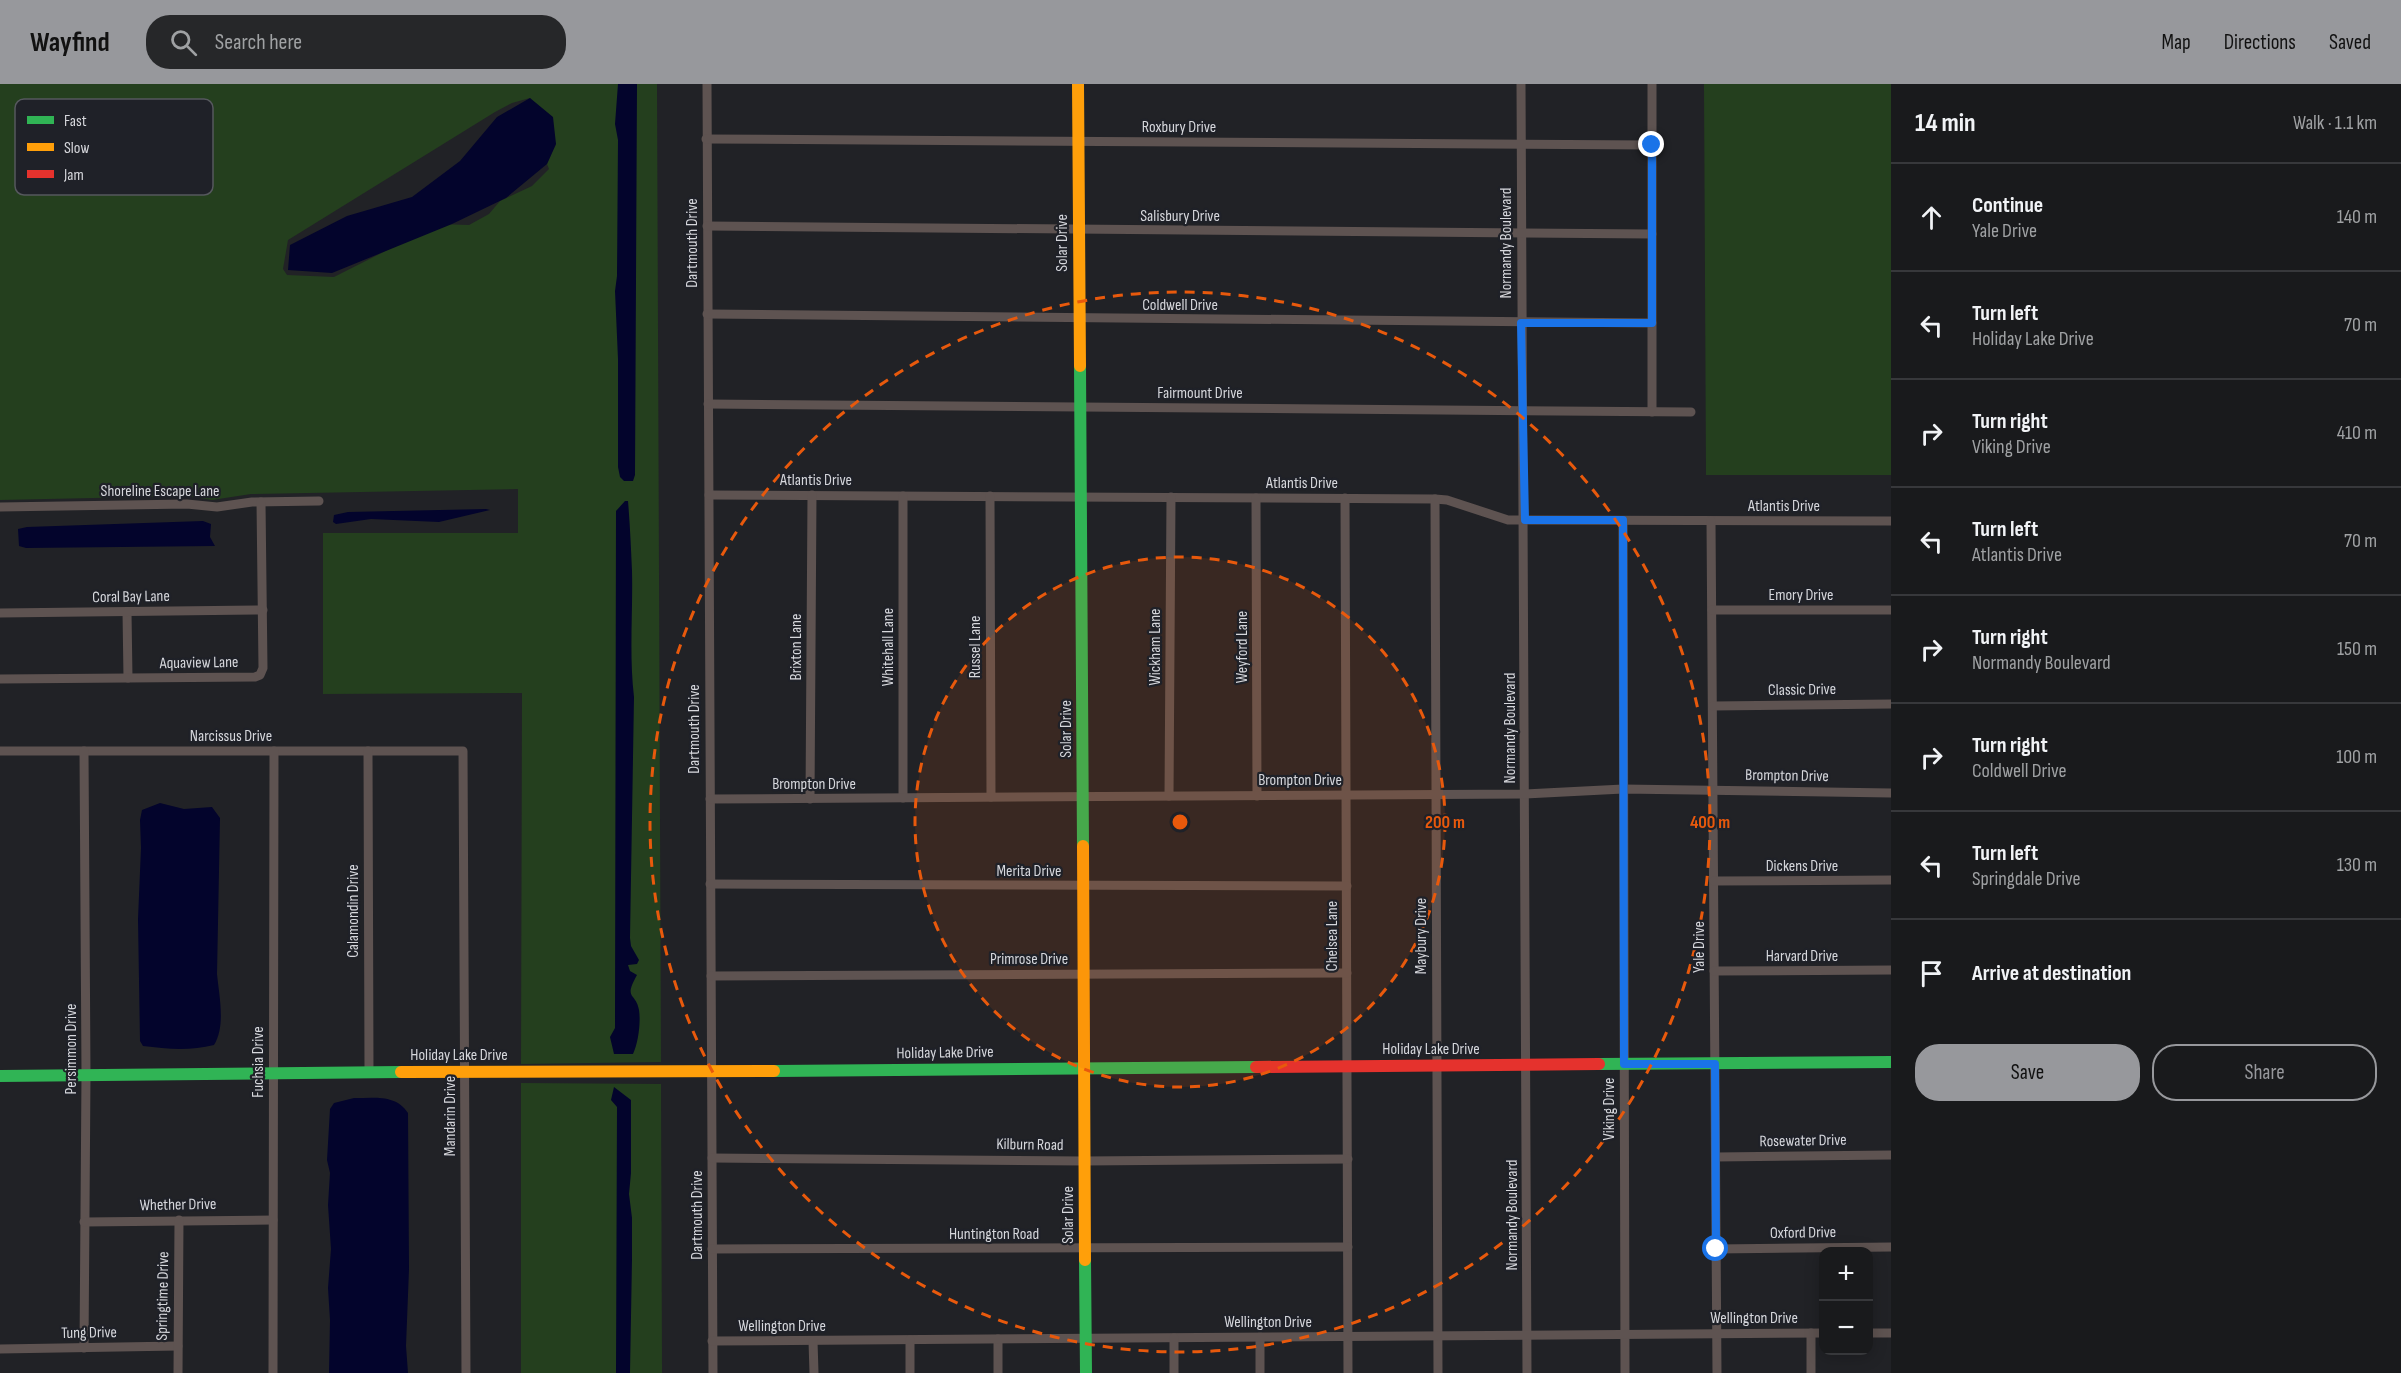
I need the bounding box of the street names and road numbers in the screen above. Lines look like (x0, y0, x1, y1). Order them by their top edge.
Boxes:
street label: Roxbury Drive (1142, 118, 1216, 137)
street label: Normandy Boulevard (1497, 188, 1516, 298)
street label: Dartmouth Drive (683, 198, 702, 288)
street label: Salisbury Drive (1140, 207, 1220, 226)
street label: Solar Drive (1053, 214, 1072, 272)
street label: Coldwell Drive (1142, 296, 1218, 315)
street label: Fairmount Drive (1157, 384, 1243, 403)
street label: Atlantis Drive (779, 471, 852, 490)
street label: Atlantis Drive (1265, 474, 1338, 493)
street label: Shoreline Escape Lane (101, 482, 219, 501)
street label: Atlantis Drive (1747, 497, 1820, 516)
street label: Emory Drive (1769, 586, 1833, 605)
street label: Coral Bay Lane (92, 587, 170, 607)
street label: Whitehall Lane (879, 608, 898, 686)
street label: Wickham Lane (1146, 608, 1165, 686)
street label: Weyford Lane (1233, 611, 1252, 683)
street label: Brixton Lane (787, 614, 806, 680)
street label: Russel Lane (966, 616, 985, 678)
street label: Aquaview Lane (158, 653, 239, 673)
street label: Normandy Boulevard (1501, 673, 1520, 783)
street label: Classic Drive (1768, 680, 1836, 700)
street label: Dartmouth Drive (685, 684, 704, 774)
street label: Solar Drive (1057, 700, 1076, 758)
street label: Narcissus Drive (190, 727, 272, 746)
street label: Brompton Drive (1745, 766, 1829, 786)
street label: Brompton Drive (1258, 771, 1342, 790)
street label: Brompton Drive (772, 775, 856, 794)
street label: Dickens Drive (1766, 857, 1838, 876)
street label: Merita Drive (997, 862, 1061, 881)
street label: Calamondin Drive (344, 864, 363, 958)
street label: Maybury Drive (1412, 898, 1431, 974)
street label: Chelsea Lane (1323, 901, 1342, 971)
street label: Yale Drive (1690, 921, 1709, 973)
street label: Harvard Drive (1766, 947, 1838, 966)
street label: Primrose Drive (990, 950, 1068, 969)
street label: Persimmon Drive (62, 1004, 81, 1094)
street label: Fuchsia Drive (249, 1026, 268, 1098)
street label: Holiday Lake Drive (1382, 1040, 1480, 1059)
street label: Holiday Lake Drive (896, 1043, 994, 1063)
street label: Holiday Lake Drive (410, 1046, 508, 1065)
street label: Mandarin Drive (441, 1076, 460, 1156)
street label: Viking Drive (1600, 1078, 1619, 1140)
street label: Rosewater Drive (1759, 1131, 1847, 1151)
street label: Kilburn Road (996, 1135, 1064, 1155)
street label: Normandy Boulevard (1503, 1160, 1522, 1270)
street label: Dartmouth Drive (688, 1170, 707, 1260)
street label: Solar Drive (1059, 1186, 1078, 1244)
street label: Whether Drive (139, 1195, 217, 1215)
street label: Oxford Drive (1770, 1223, 1836, 1243)
street label: Huntington Road (949, 1225, 1039, 1244)
street label: Springtime Drive (153, 1251, 173, 1341)
street label: Wellington Drive (1710, 1309, 1798, 1328)
street label: Wellington Drive (1224, 1313, 1312, 1332)
street label: Wellington Drive (738, 1317, 826, 1336)
street label: Tung Drive (61, 1323, 117, 1343)

